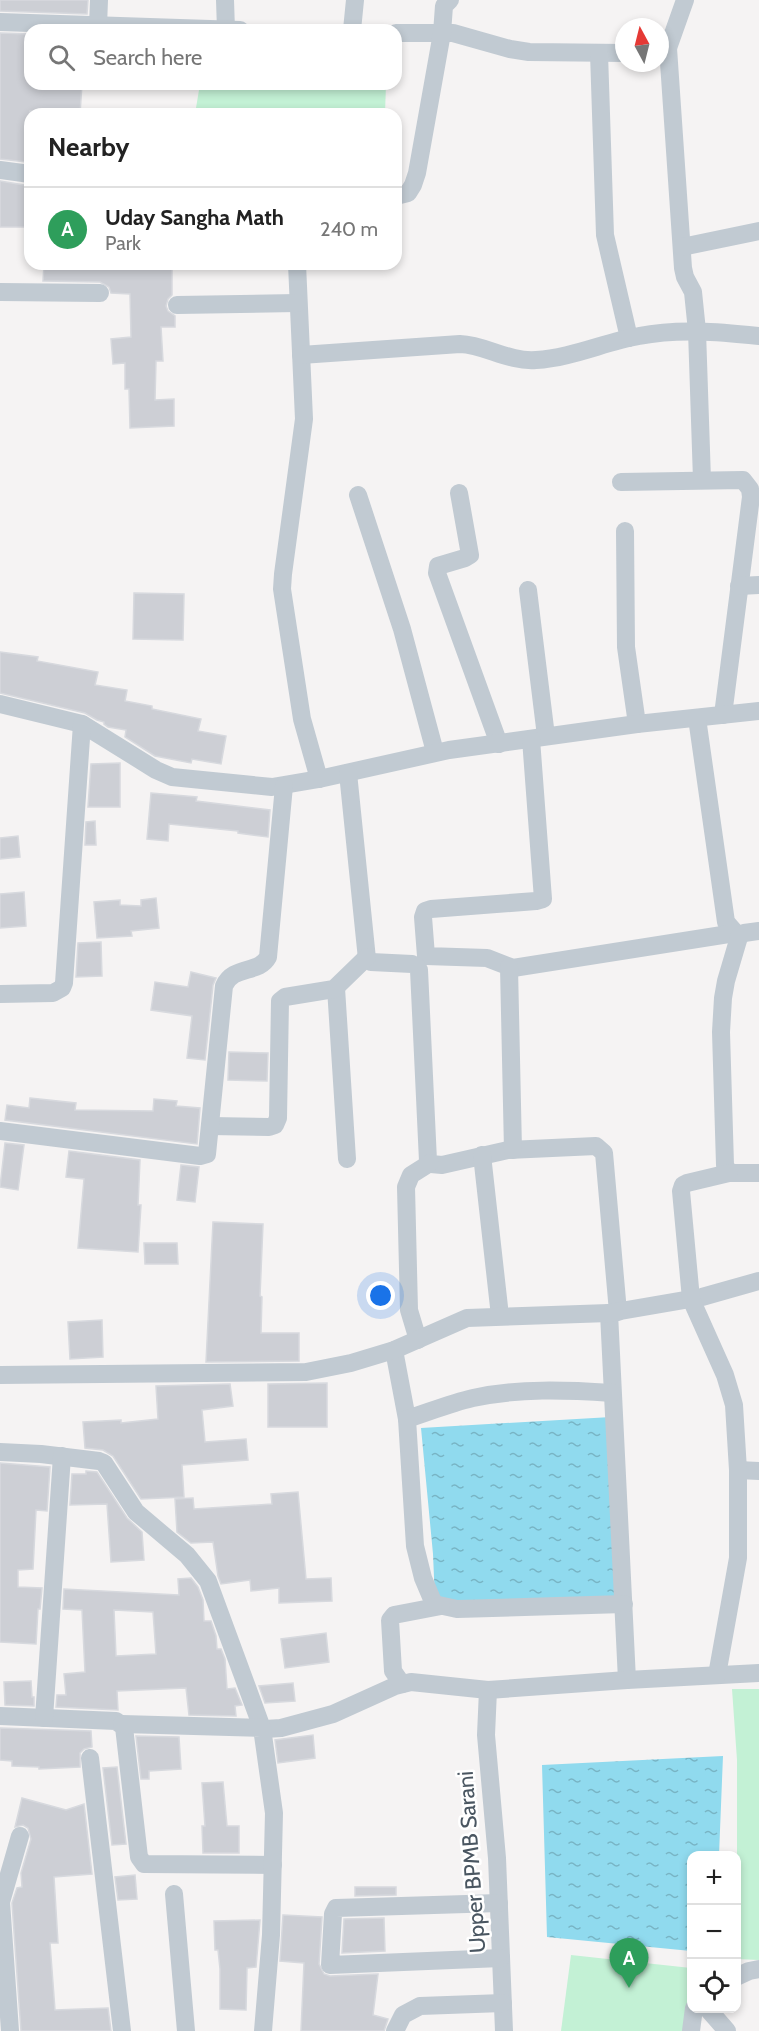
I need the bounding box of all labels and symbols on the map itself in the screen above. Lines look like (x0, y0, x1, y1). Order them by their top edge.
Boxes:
north arrow (615, 18, 669, 72)
your location (366, 1281, 395, 1310)
street label: Upper BPMB Sarani (452, 1770, 491, 1954)
pin: A (610, 1938, 648, 1988)

